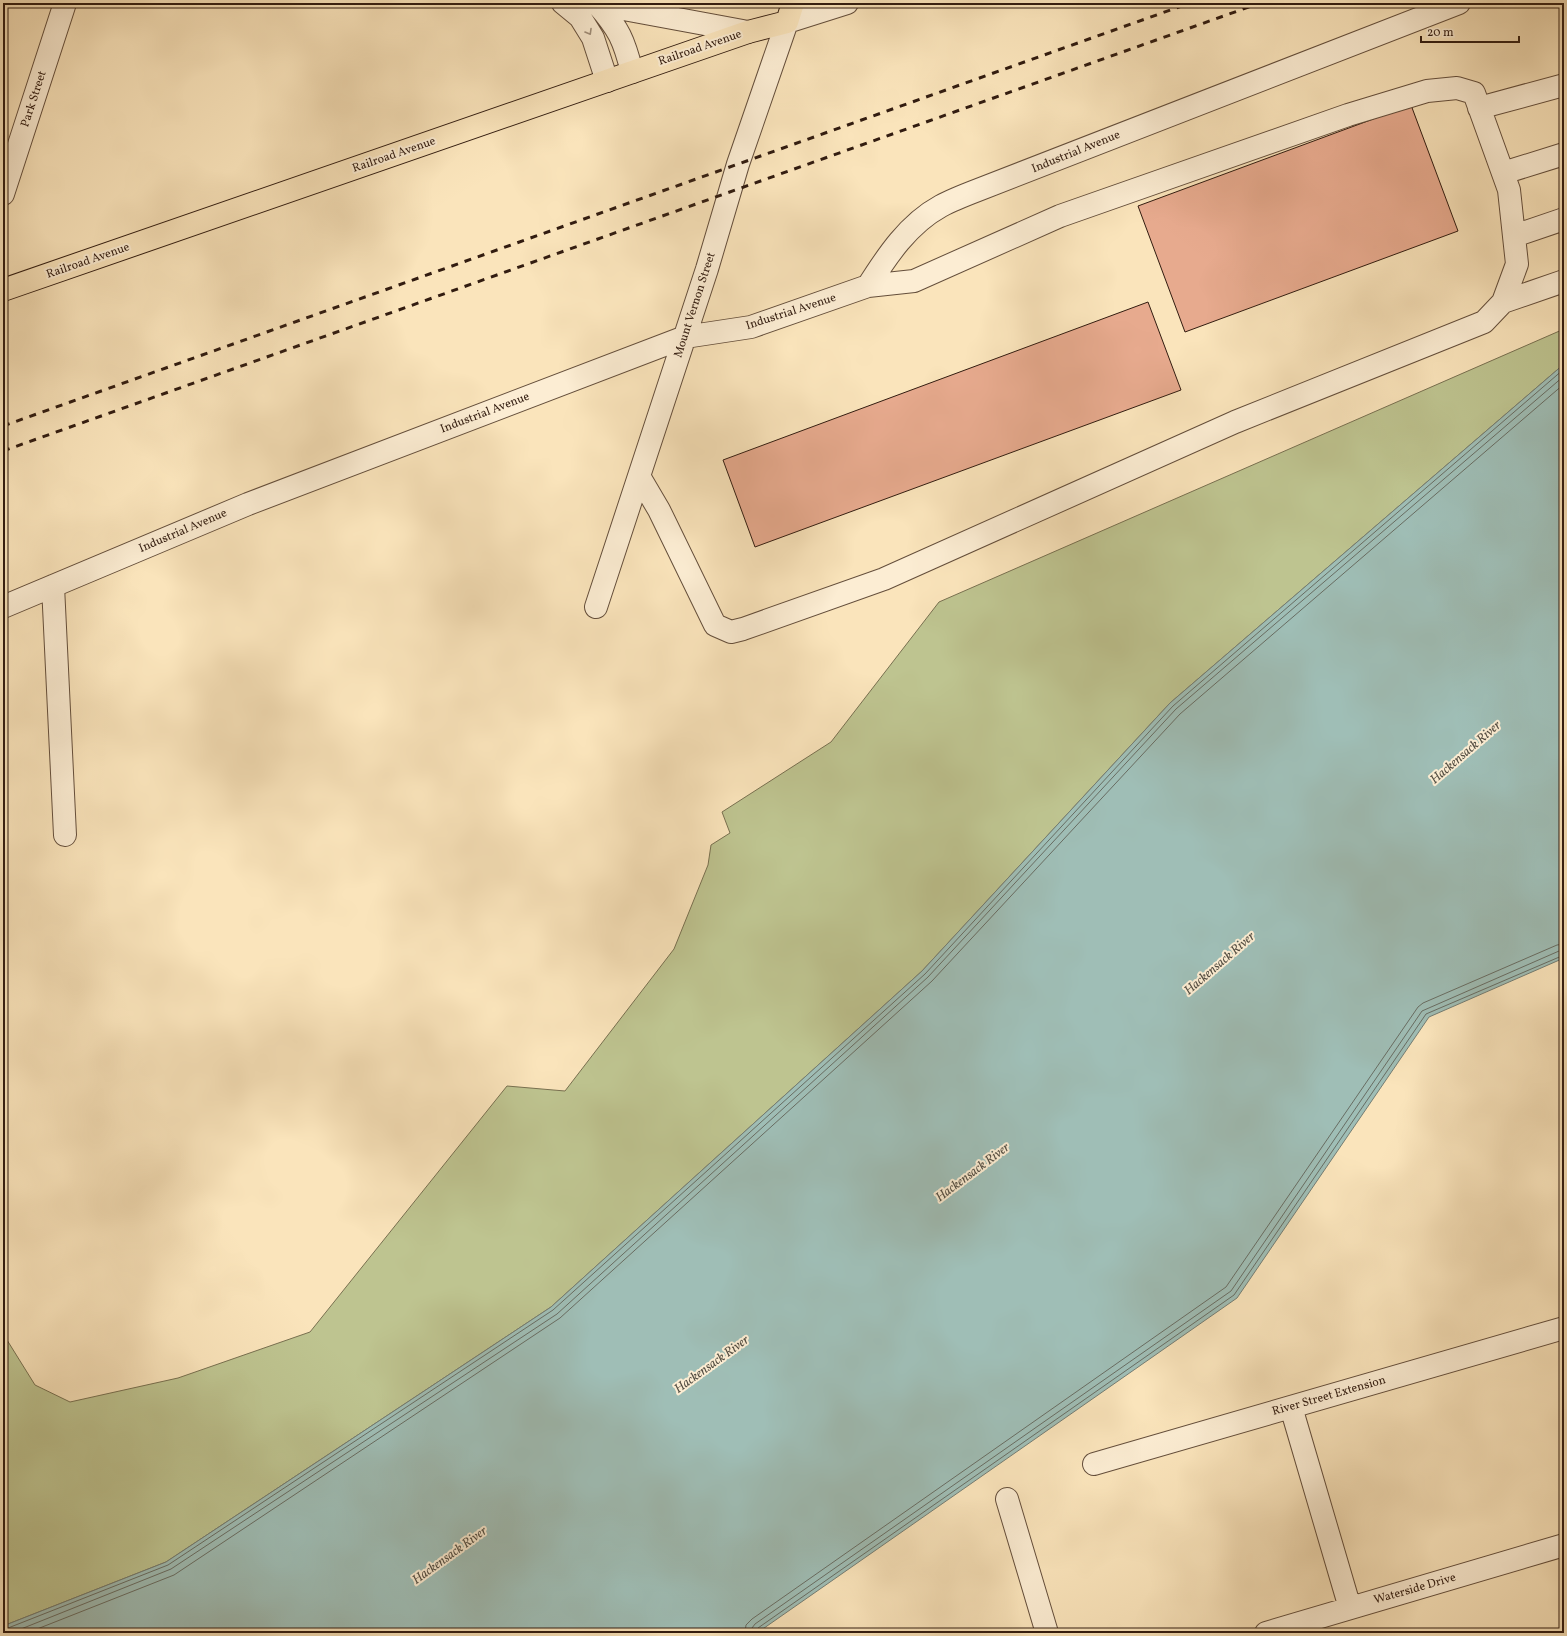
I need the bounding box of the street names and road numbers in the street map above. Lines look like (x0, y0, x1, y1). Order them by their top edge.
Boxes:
street label: Railroad Avenue (656, 26, 744, 70)
street label: Park Street (17, 69, 51, 129)
street label: Industrial Avenue (1029, 127, 1123, 177)
street label: Railroad Avenue (350, 133, 438, 177)
street label: Railroad Avenue (44, 239, 132, 283)
street label: Mount Vernon Street (670, 250, 720, 360)
street label: Industrial Avenue (744, 290, 839, 334)
street label: Industrial Avenue (438, 389, 532, 437)
street label: Industrial Avenue (137, 505, 230, 557)
street label: River Street Extension (1270, 1372, 1388, 1420)
street label: Waterside Drive (1372, 1570, 1458, 1608)

